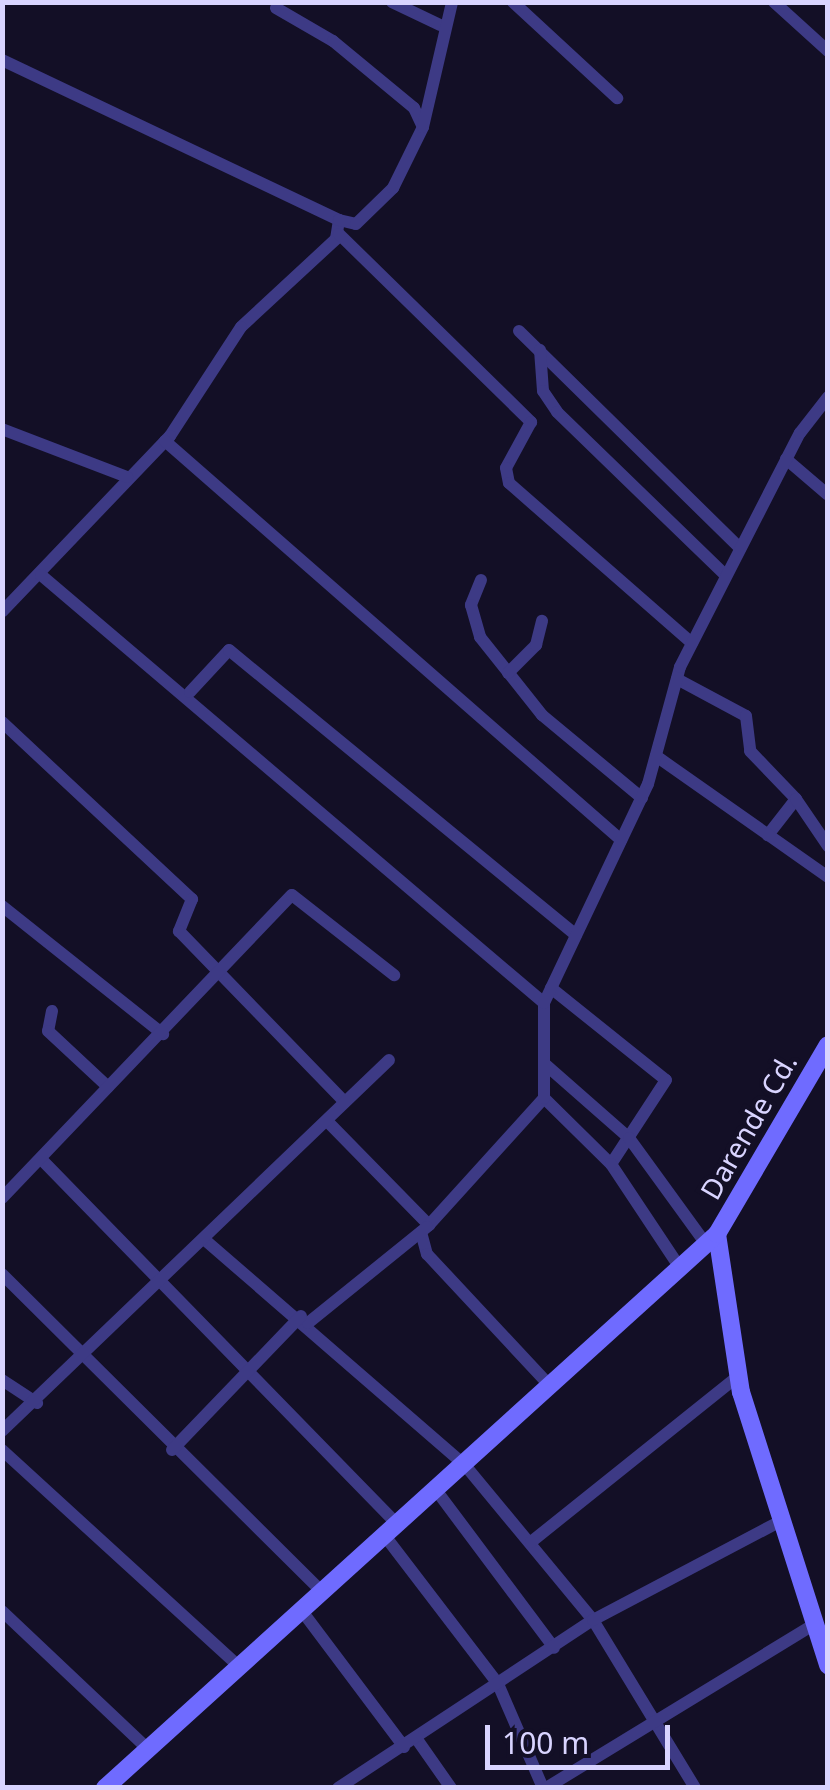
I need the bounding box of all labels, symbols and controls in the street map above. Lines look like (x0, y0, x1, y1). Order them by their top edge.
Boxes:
street label: Darende Cd. (693, 1047, 803, 1205)
scale bar (490, 1705, 675, 1767)
text: 100 m (502, 1722, 589, 1763)

